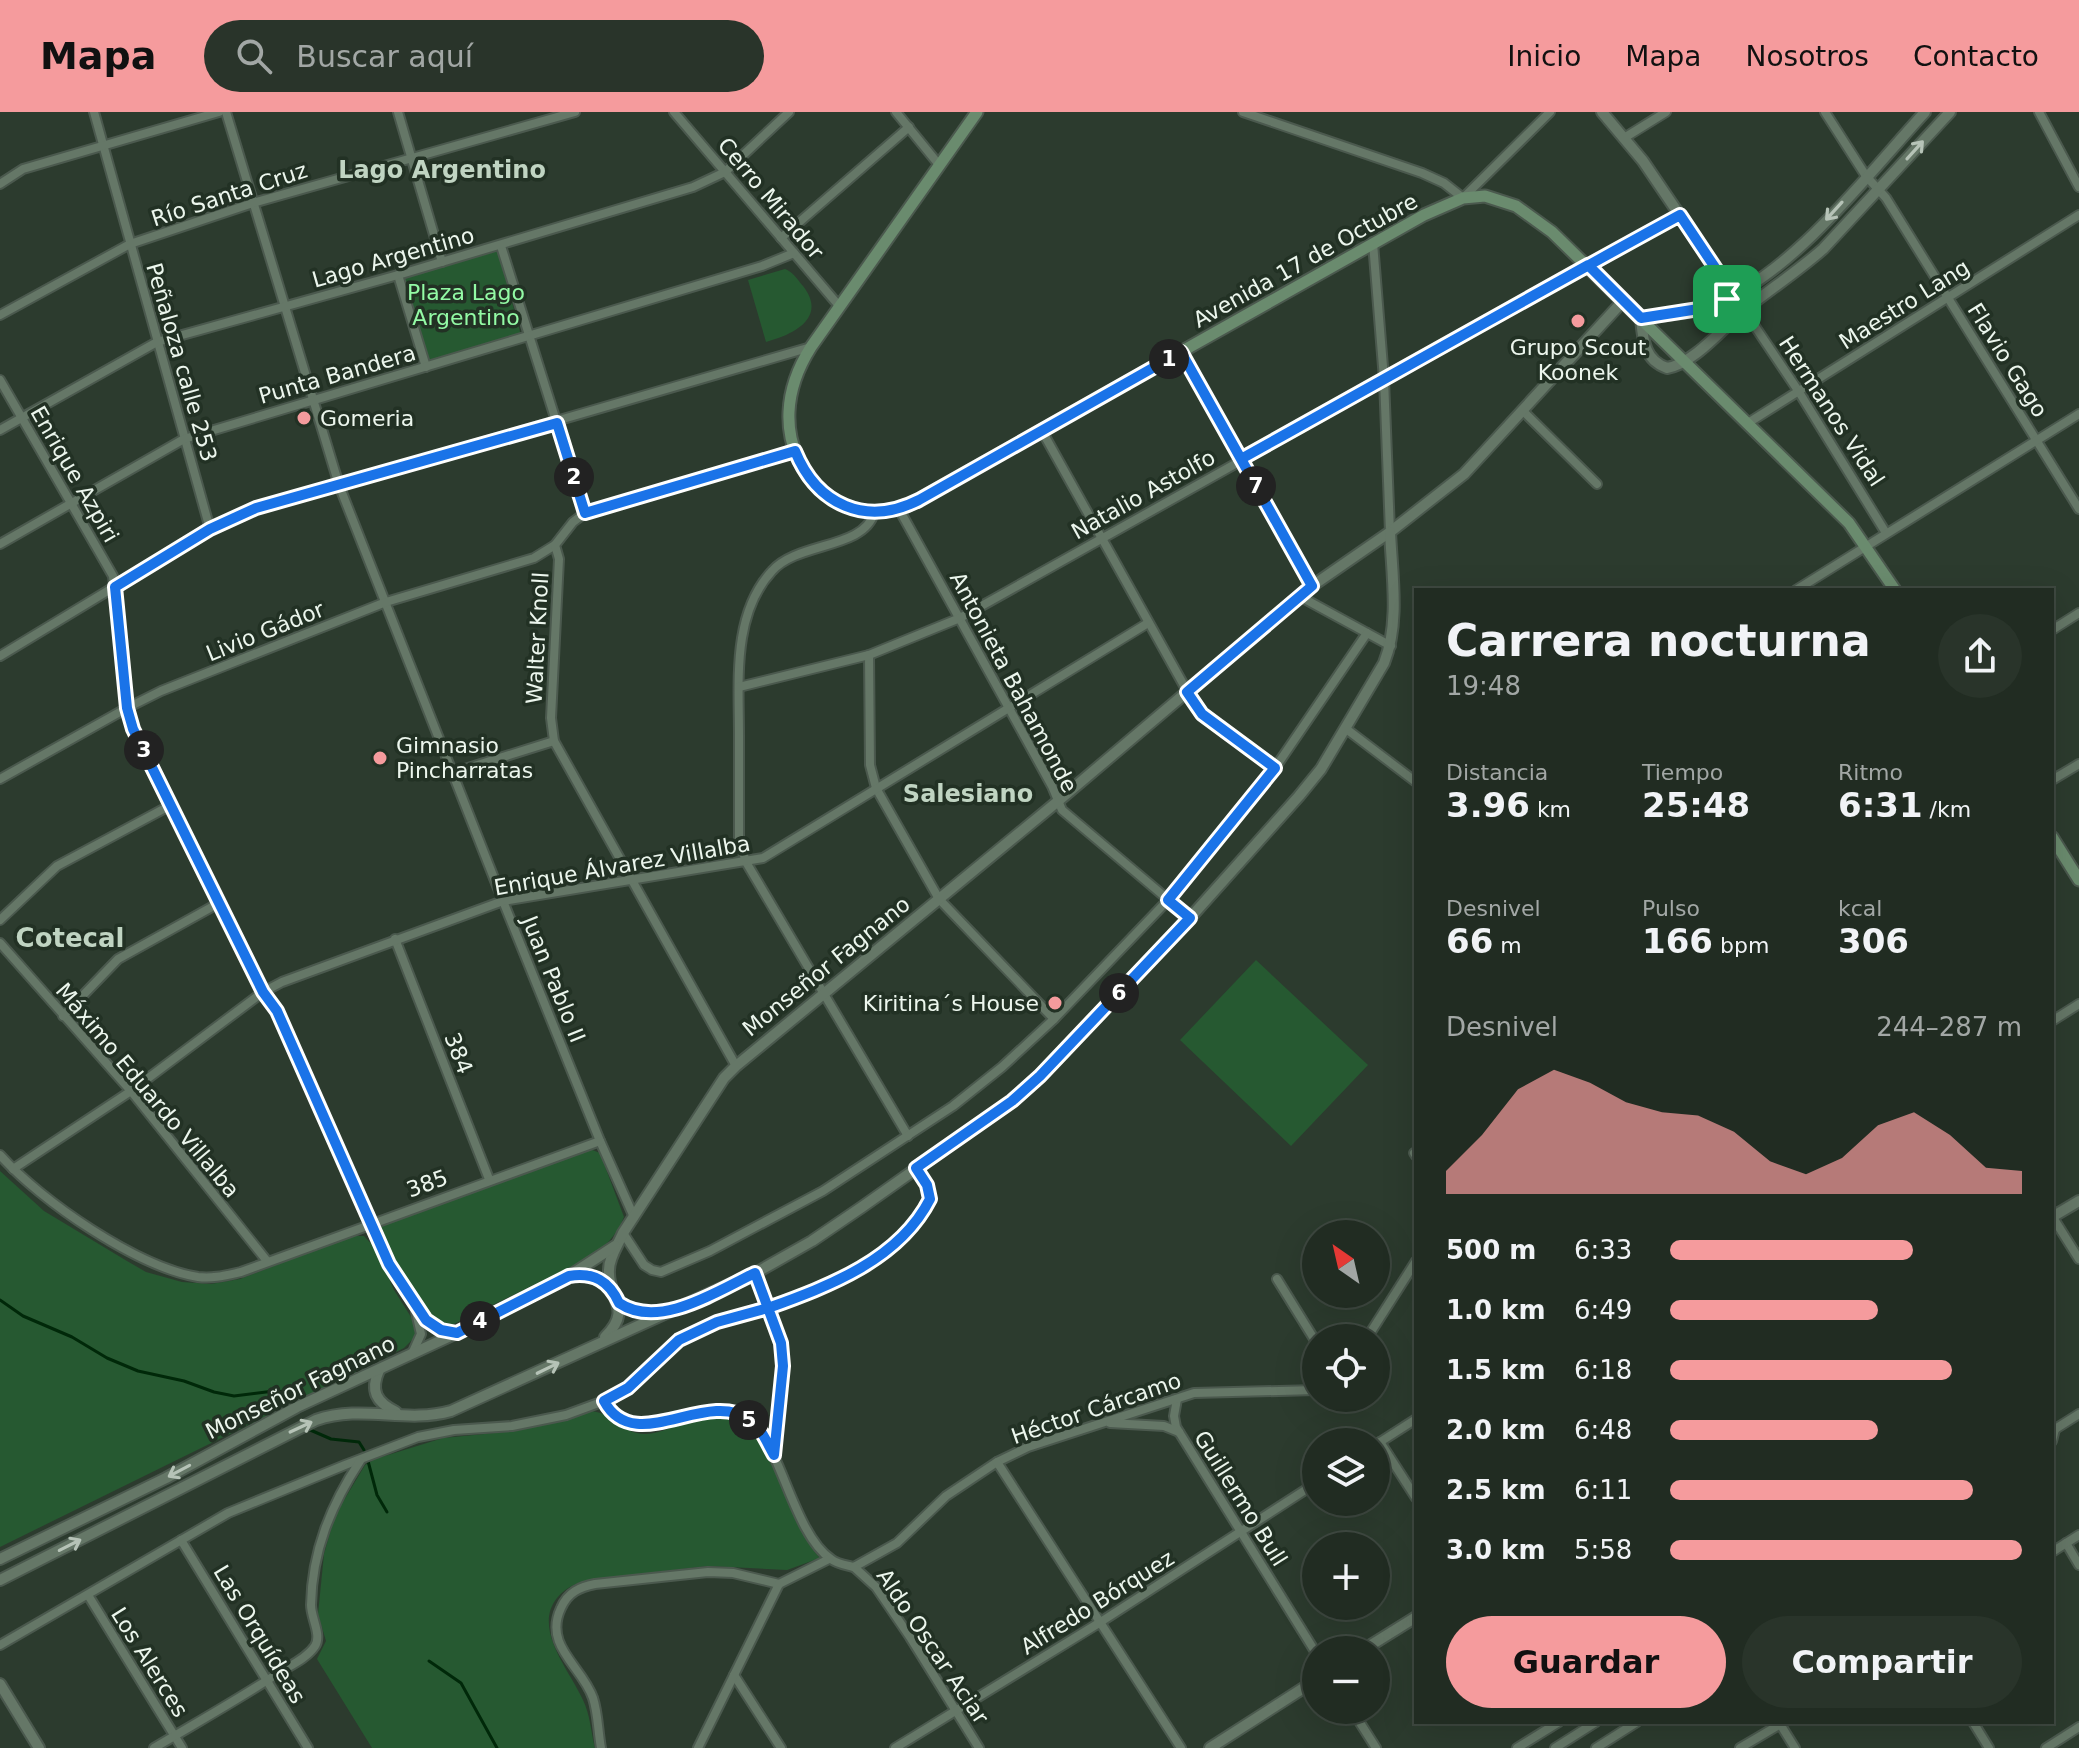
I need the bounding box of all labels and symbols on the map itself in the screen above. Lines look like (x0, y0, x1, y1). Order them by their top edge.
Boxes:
street label: Cerro Mirador (713, 133, 829, 265)
one-way arrow (1905, 141, 1923, 161)
district label: Lago Argentino (338, 156, 546, 184)
street label: Río Santa Cruz (148, 158, 310, 231)
street label: Avenida 17 de Octubre (1189, 188, 1422, 333)
one-way arrow (1825, 201, 1844, 221)
street label: Lago Argentino (309, 222, 477, 293)
street label: Maestro Lang (1835, 254, 1974, 354)
street label: Peñaloza calle 253 (141, 260, 222, 464)
pin (1693, 265, 1761, 333)
park label: Plaza Lago Argentino (407, 280, 525, 330)
street label: Flavio Gago (1963, 299, 2053, 422)
marker: Grupo Scout Koonek (1569, 312, 1587, 330)
street label: Hermanos Vidal (1774, 332, 1889, 491)
place label: Grupo Scout Koonek (1510, 335, 1647, 385)
pin: 1 (1149, 339, 1189, 379)
street label: Punta Bandera (256, 340, 419, 409)
street label: Enrique Azpiri (25, 402, 124, 547)
place label: Gomeria (320, 406, 414, 431)
marker: Gomeria (295, 409, 313, 427)
street label: Natalio Astolfo (1067, 445, 1220, 544)
pin: 2 (554, 457, 594, 497)
pin: 7 (1236, 466, 1276, 506)
street label: Antonieta Bahamonde (945, 568, 1082, 797)
street label: Walter Knoll (522, 571, 553, 705)
street label: Livio Gádor (203, 596, 329, 666)
pin: 3 (124, 730, 164, 770)
place label: Gimnasio Pincharratas (396, 733, 533, 783)
marker: Gimnasio Pincharratas (371, 749, 389, 767)
district label: Salesiano (903, 780, 1033, 808)
street label: Enrique Álvarez Villalba (492, 831, 752, 900)
street label: Monseñor Fagnano (738, 891, 915, 1041)
street label: Juan Pablo II (516, 910, 590, 1046)
district label: Cotecal (16, 923, 124, 953)
pin: 6 (1099, 973, 1139, 1013)
street label: Máximo Eduardo Villalba (51, 978, 245, 1202)
place label: Kiritina´s House (863, 991, 1039, 1016)
marker: Kiritina´s House (1046, 994, 1064, 1012)
street label: 384 (439, 1029, 478, 1077)
street label: 385 (403, 1165, 451, 1202)
north arrow (1302, 1220, 1390, 1308)
pin: 4 (460, 1301, 500, 1341)
street label: Monseñor Fagnano (201, 1331, 399, 1444)
one-way arrow (536, 1360, 560, 1375)
street label: Héctor Cárcamo (1008, 1368, 1184, 1449)
pin: 5 (729, 1400, 769, 1440)
one-way arrow (289, 1419, 313, 1434)
street label: Guillermo Bull (1189, 1426, 1292, 1570)
one-way arrow (168, 1463, 191, 1479)
one-way arrow (57, 1537, 81, 1552)
street label: Alfredo Bórquez (1016, 1545, 1178, 1660)
street label: Las Orquídeas (209, 1561, 311, 1708)
street label: Aldo Oscar Aciar (872, 1564, 994, 1729)
street label: Los Alerces (106, 1603, 193, 1722)

